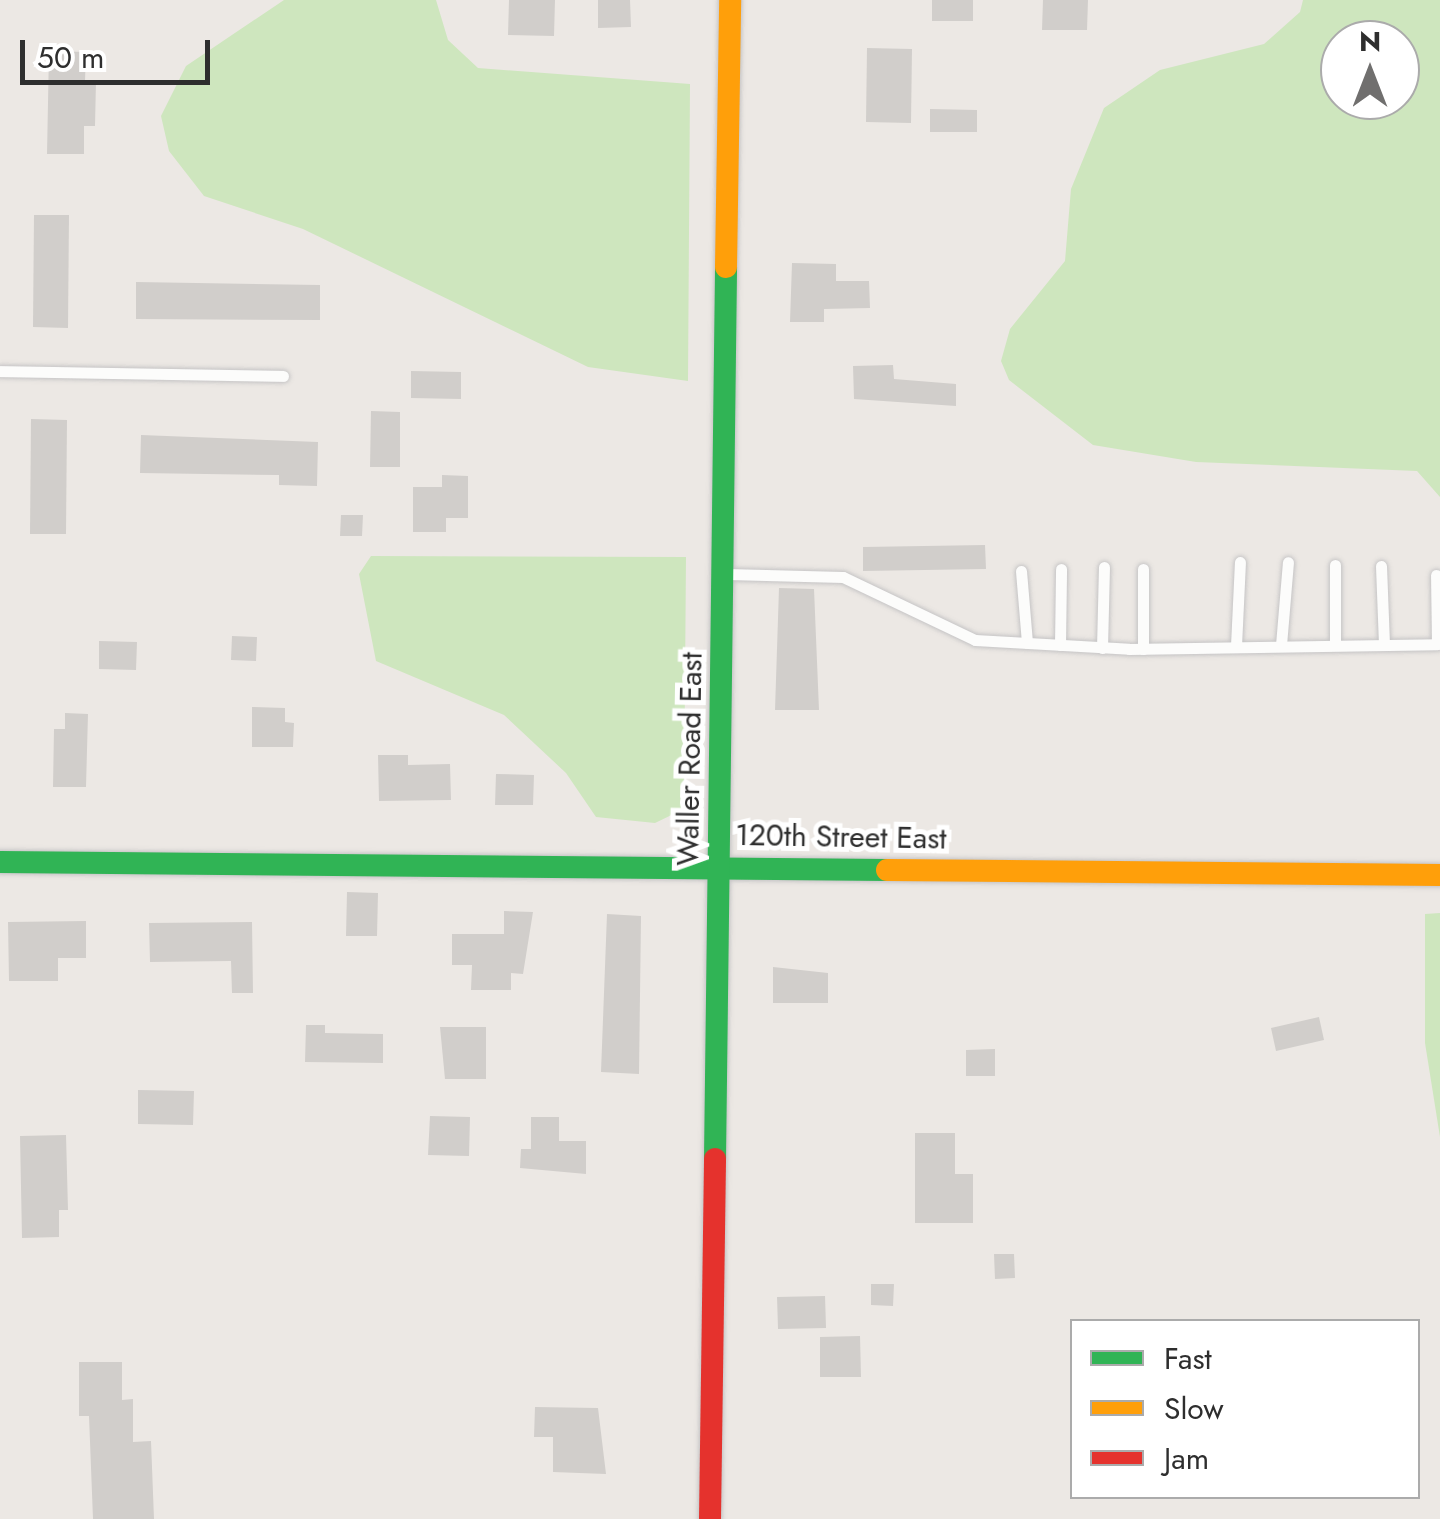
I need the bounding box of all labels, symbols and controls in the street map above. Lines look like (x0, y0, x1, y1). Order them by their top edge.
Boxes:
scale bar (25, 20, 215, 82)
north arrow (1320, 20, 1420, 120)
text: N (1359, 21, 1381, 62)
text: 50 m (37, 36, 104, 79)
street label: Waller Road East (670, 652, 710, 866)
street label: 120th Street East (735, 817, 947, 857)
legend (1070, 1319, 1420, 1499)
text: Fast (1164, 1337, 1212, 1380)
text: Slow (1164, 1387, 1224, 1430)
text: Jam (1164, 1437, 1209, 1480)

